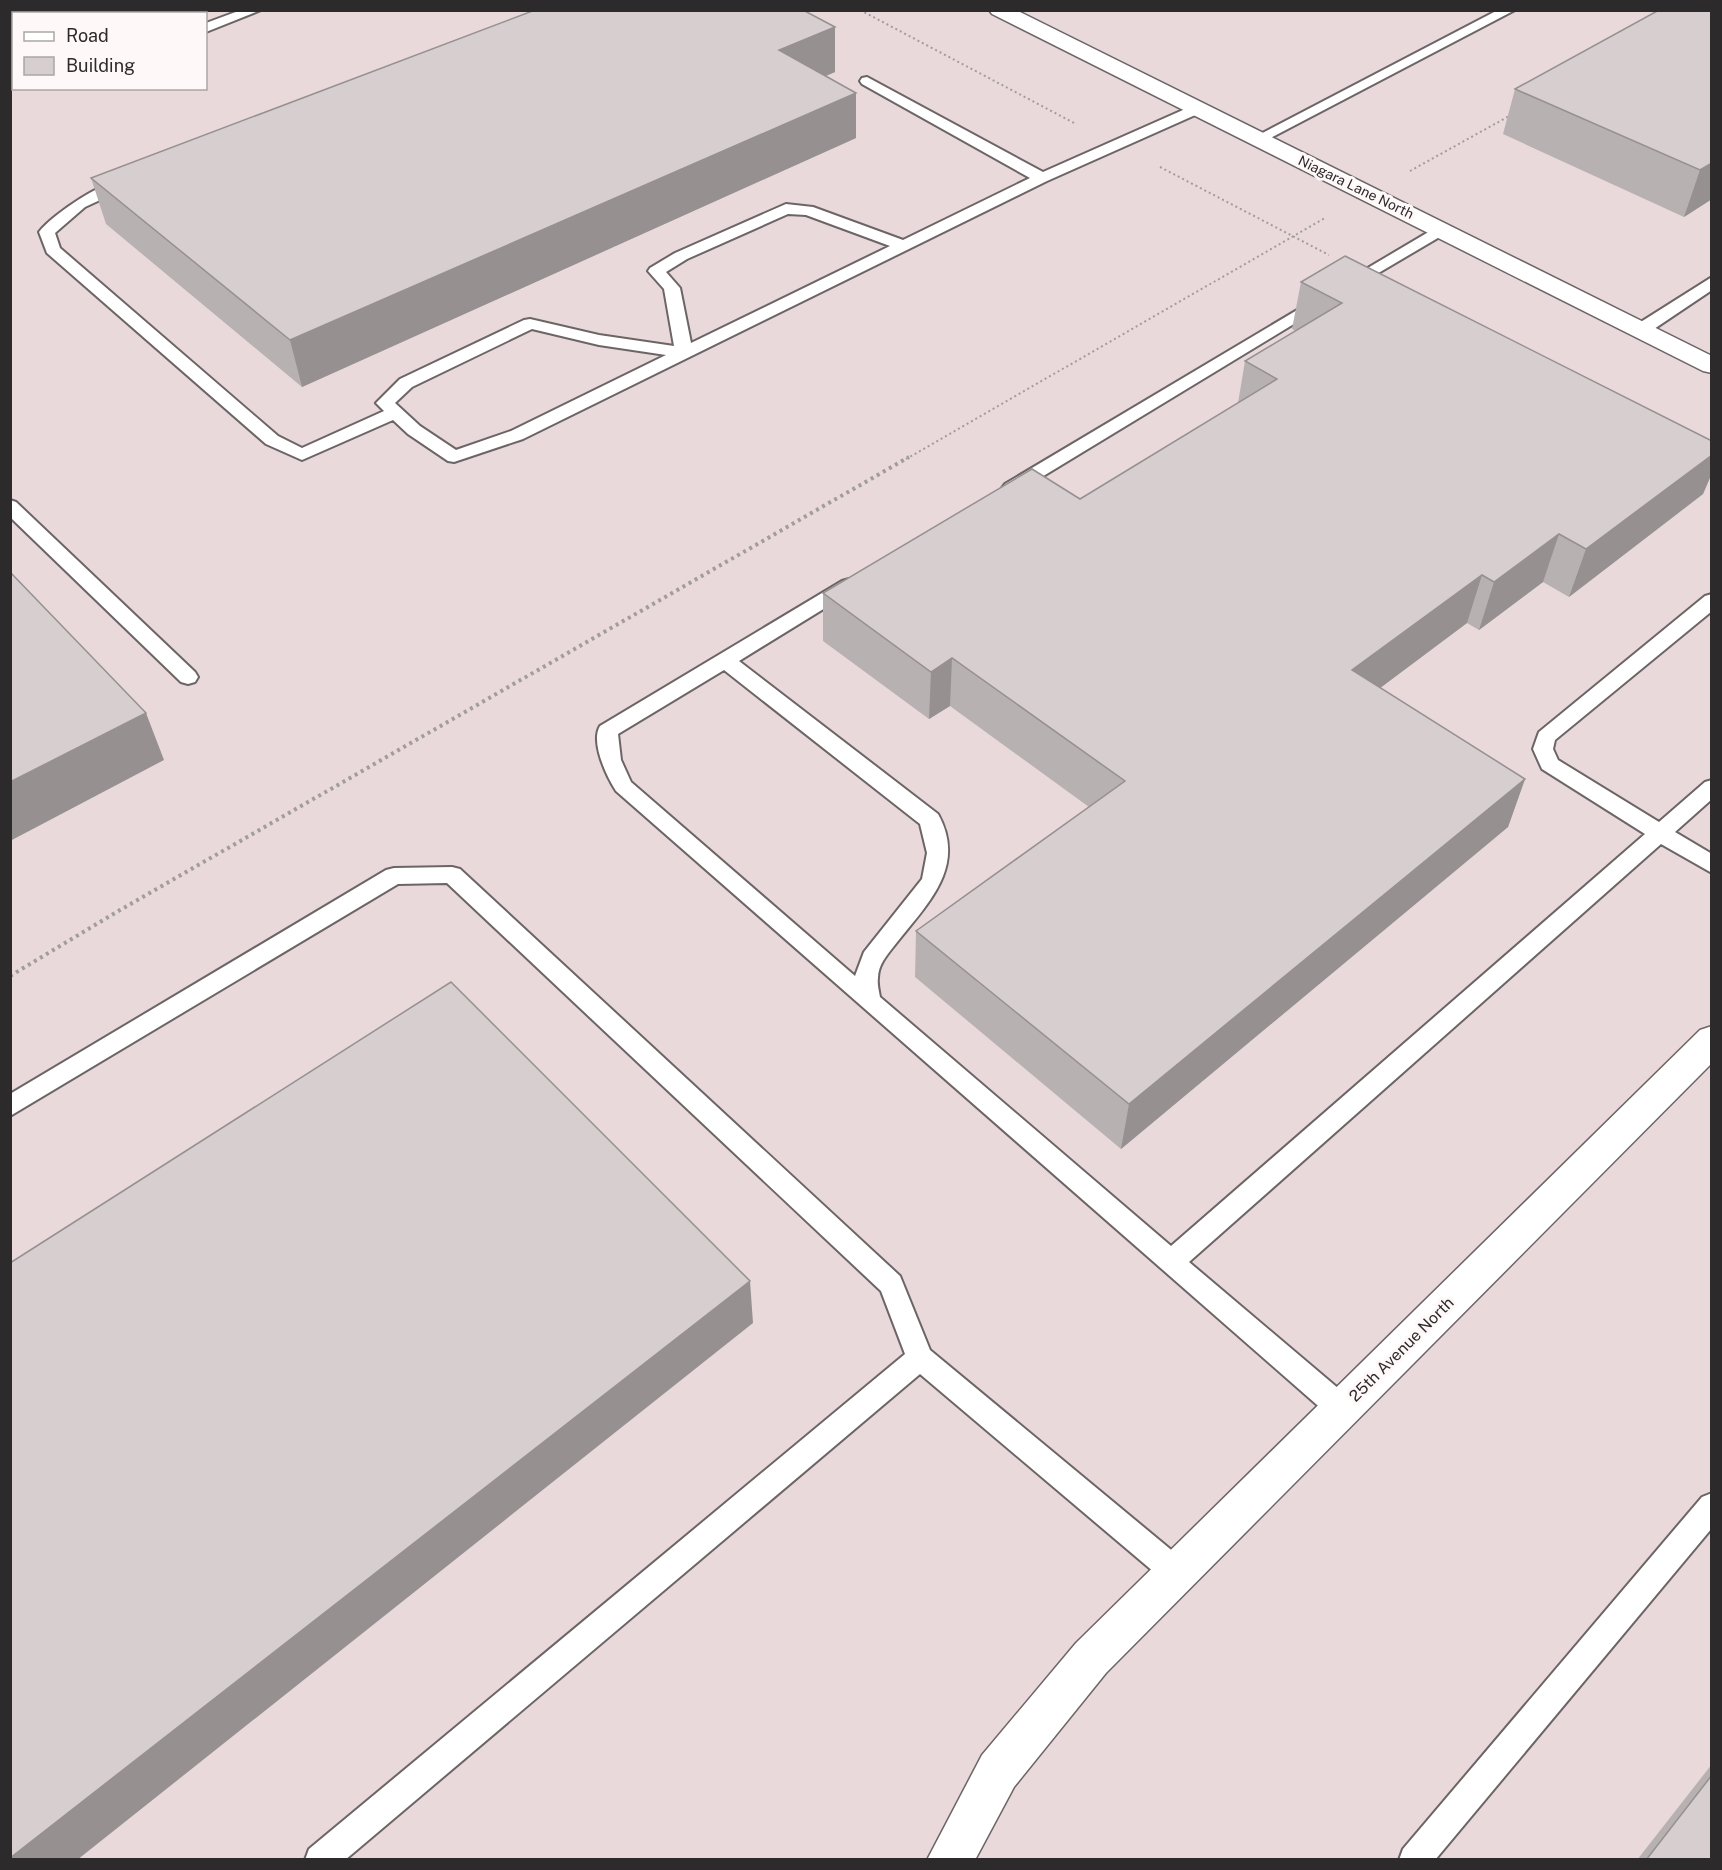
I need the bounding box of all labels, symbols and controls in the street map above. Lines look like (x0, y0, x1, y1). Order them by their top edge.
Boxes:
legend (12, 12, 207, 90)
text: Road (66, 25, 109, 46)
text: Building (66, 55, 135, 76)
street label: Niagara Lane North (1296, 152, 1416, 222)
street label: 25th Avenue North (1345, 1293, 1458, 1406)

